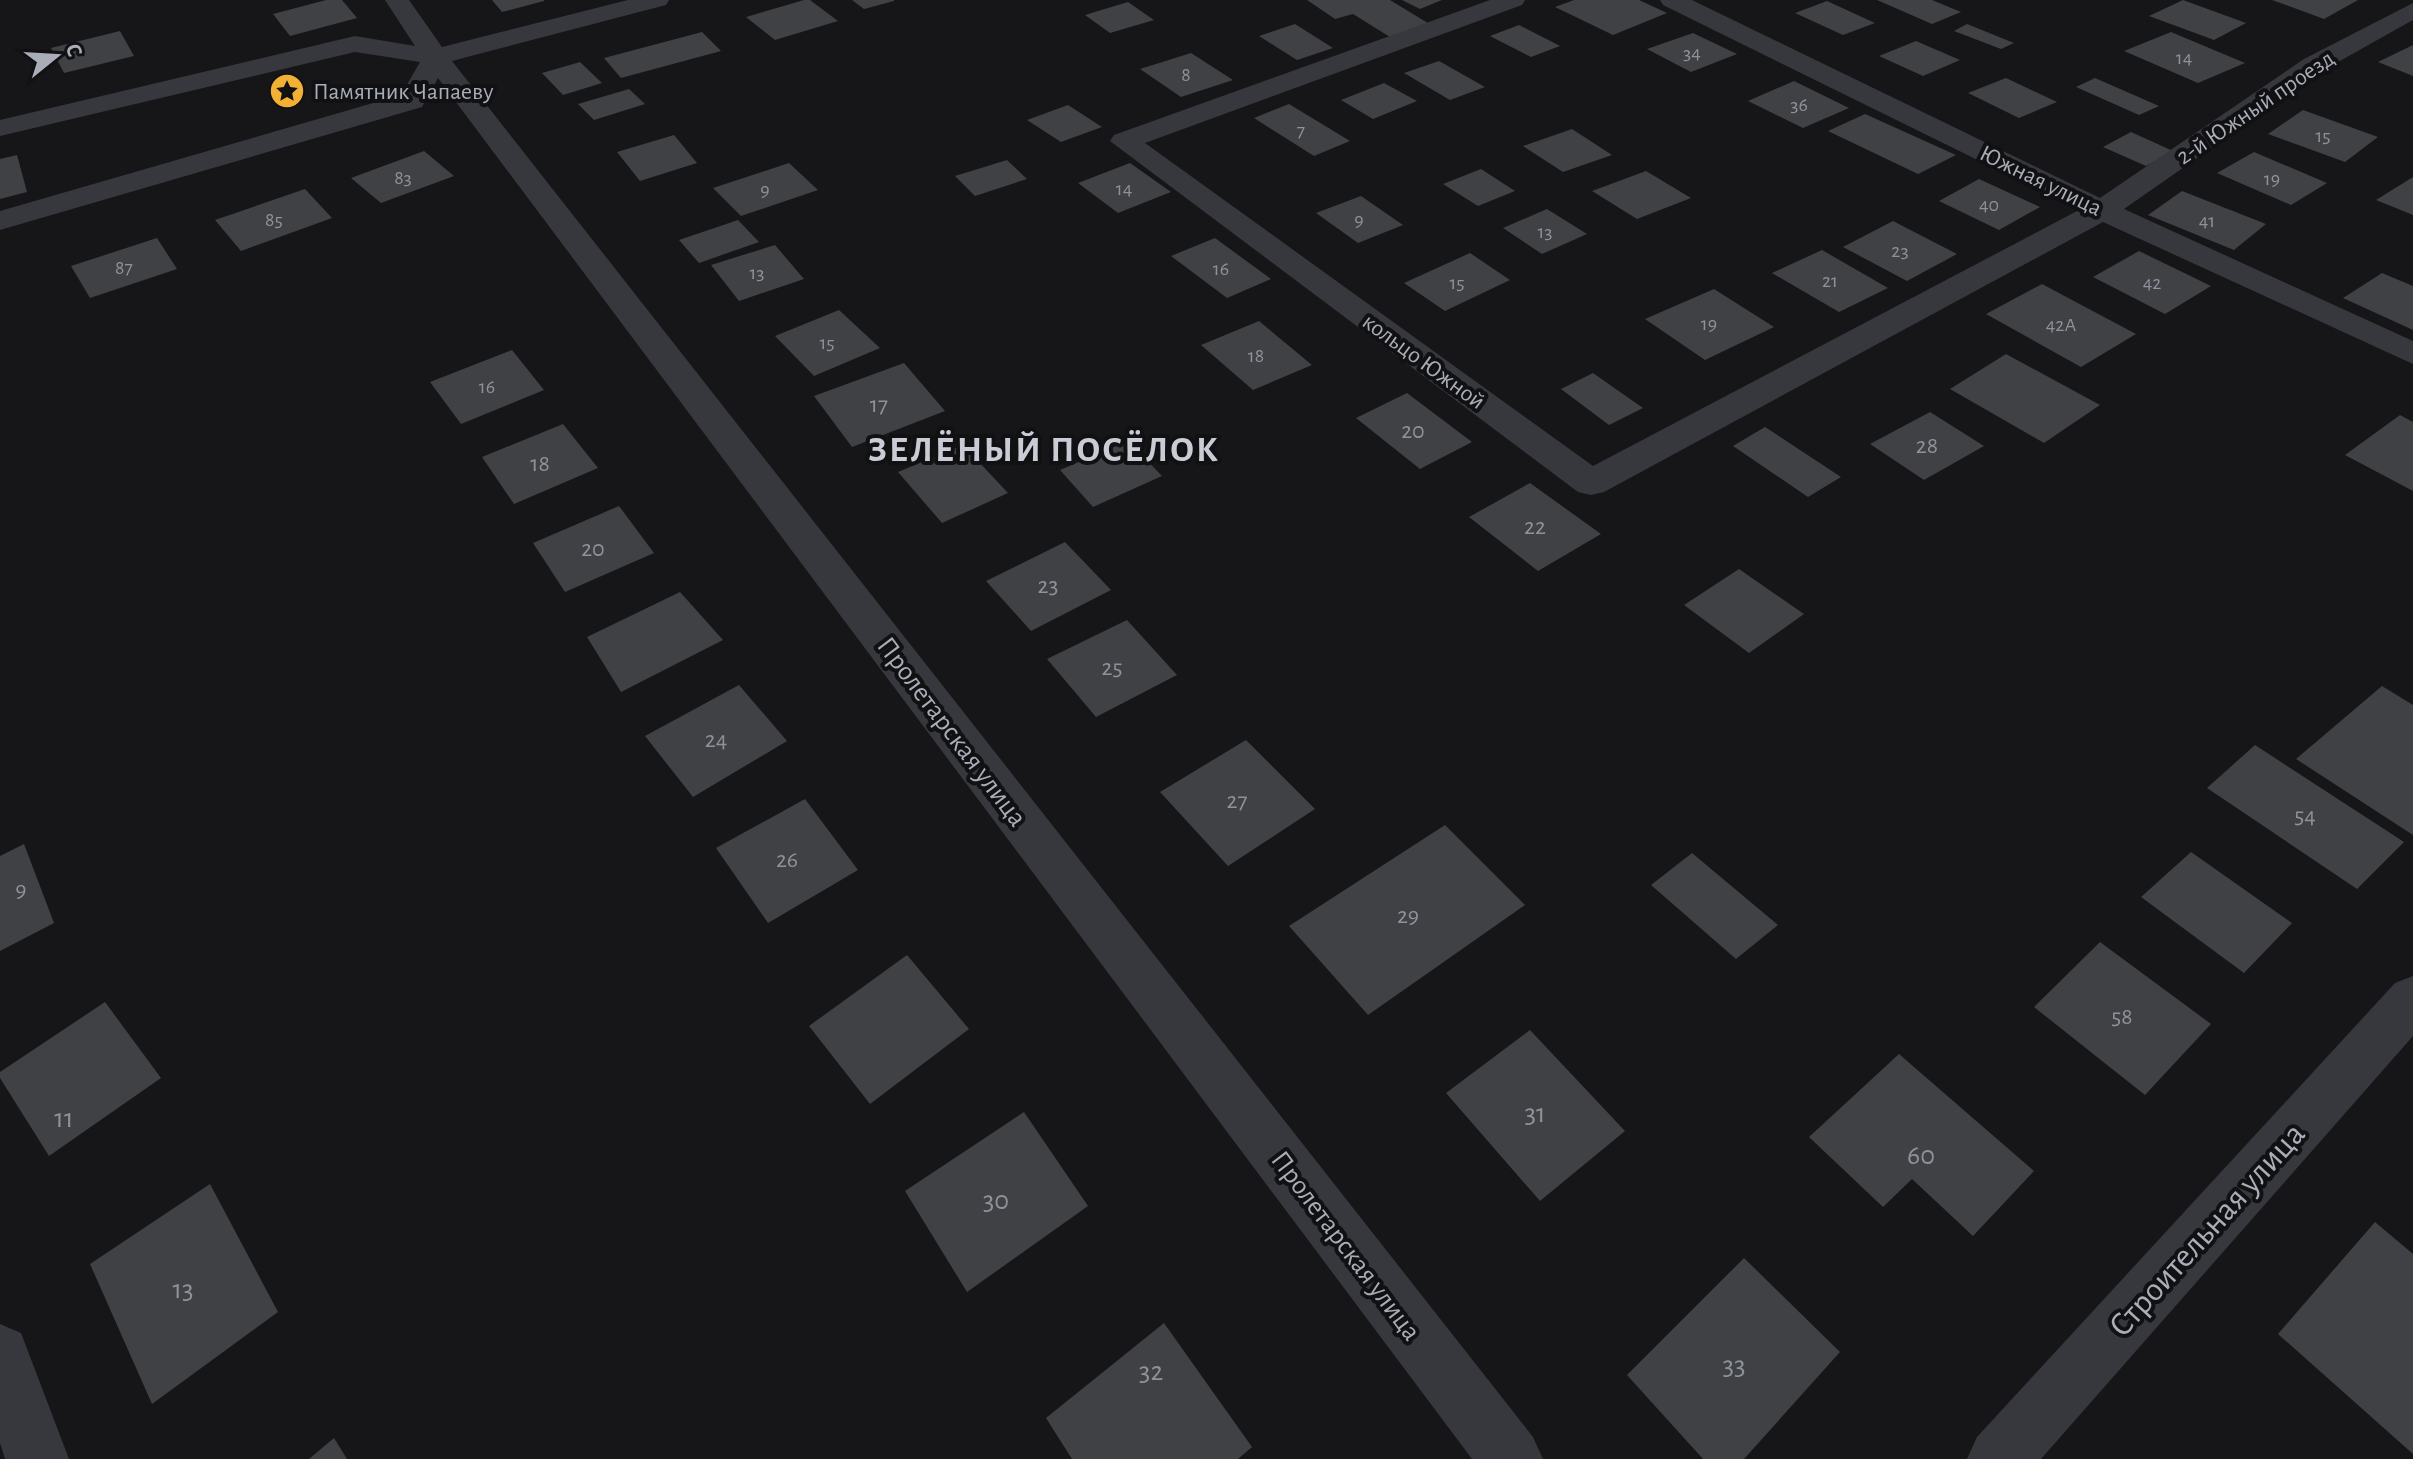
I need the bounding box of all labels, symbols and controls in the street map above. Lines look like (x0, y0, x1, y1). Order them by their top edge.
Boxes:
north arrow (16, 16, 96, 96)
text: С (62, 41, 86, 59)
house number: 34 (1683, 43, 1701, 63)
street label: 2-й Южный проезд (2172, 46, 2339, 169)
house number: 14 (2176, 48, 2192, 68)
house number: 8 (1181, 65, 1191, 85)
place icon: Памятник Чапаеву (268, 72, 306, 110)
place label: Памятник Чапаеву (313, 80, 494, 104)
house number: 36 (1790, 95, 1808, 115)
house number: 7 (1297, 121, 1305, 141)
house number: 15 (2315, 126, 2331, 146)
street label: Южная улица (1976, 141, 2105, 221)
house number: 83 (394, 168, 412, 188)
house number: 19 (2264, 169, 2280, 189)
house number: 14 (1116, 179, 1132, 199)
house number: 9 (760, 180, 770, 200)
house number: 40 (1979, 195, 1999, 215)
house number: 85 (265, 210, 283, 230)
house number: 9 (1354, 210, 1364, 230)
house number: 41 (2199, 211, 2215, 231)
house number: 13 (1537, 222, 1553, 242)
house number: 23 (1891, 241, 1909, 261)
house number: 87 (115, 258, 133, 278)
house number: 16 (1213, 259, 1229, 279)
house number: 13 (749, 263, 765, 283)
house number: 21 (1822, 271, 1838, 291)
house number: 15 (1449, 273, 1465, 293)
house number: 42 (2143, 273, 2161, 293)
street label: кольцо Южной (1358, 309, 1489, 414)
house number: 19 (1701, 314, 1717, 334)
house number: 42А (2046, 315, 2076, 335)
house number: 15 (819, 333, 835, 353)
house number: 18 (1248, 346, 1264, 366)
house number: 16 (479, 377, 495, 397)
house number: 17 (870, 393, 888, 417)
house number: 20 (1401, 419, 1425, 443)
district label: ЗЕЛЁНЫЙ ПОСЁЛОК (868, 430, 1220, 468)
house number: 28 (1916, 434, 1938, 458)
house number: 18 (530, 452, 550, 476)
house number: 22 (1524, 515, 1546, 539)
house number: 20 (581, 537, 605, 561)
house number: 23 (1038, 574, 1058, 598)
street label: Пролетарская улица (871, 632, 1032, 832)
house number: 25 (1102, 656, 1122, 680)
house number: 24 (705, 728, 727, 752)
house number: 27 (1227, 789, 1247, 813)
house number: 54 (2294, 804, 2316, 828)
house number: 26 (776, 848, 798, 872)
house number: 9 (15, 878, 27, 902)
house number: 29 (1397, 904, 1419, 928)
house number: 58 (2111, 1005, 2133, 1029)
house number: 31 (1524, 1100, 1546, 1128)
house number: 11 (54, 1105, 74, 1133)
street label: Строительная улица (2103, 1117, 2312, 1344)
house number: 60 (1907, 1142, 1935, 1170)
street label: Пролетарская улица (1265, 1146, 1426, 1346)
house number: 30 (983, 1187, 1009, 1215)
house number: 13 (172, 1276, 194, 1304)
house number: 33 (1722, 1352, 1746, 1380)
house number: 32 (1139, 1358, 1163, 1386)

